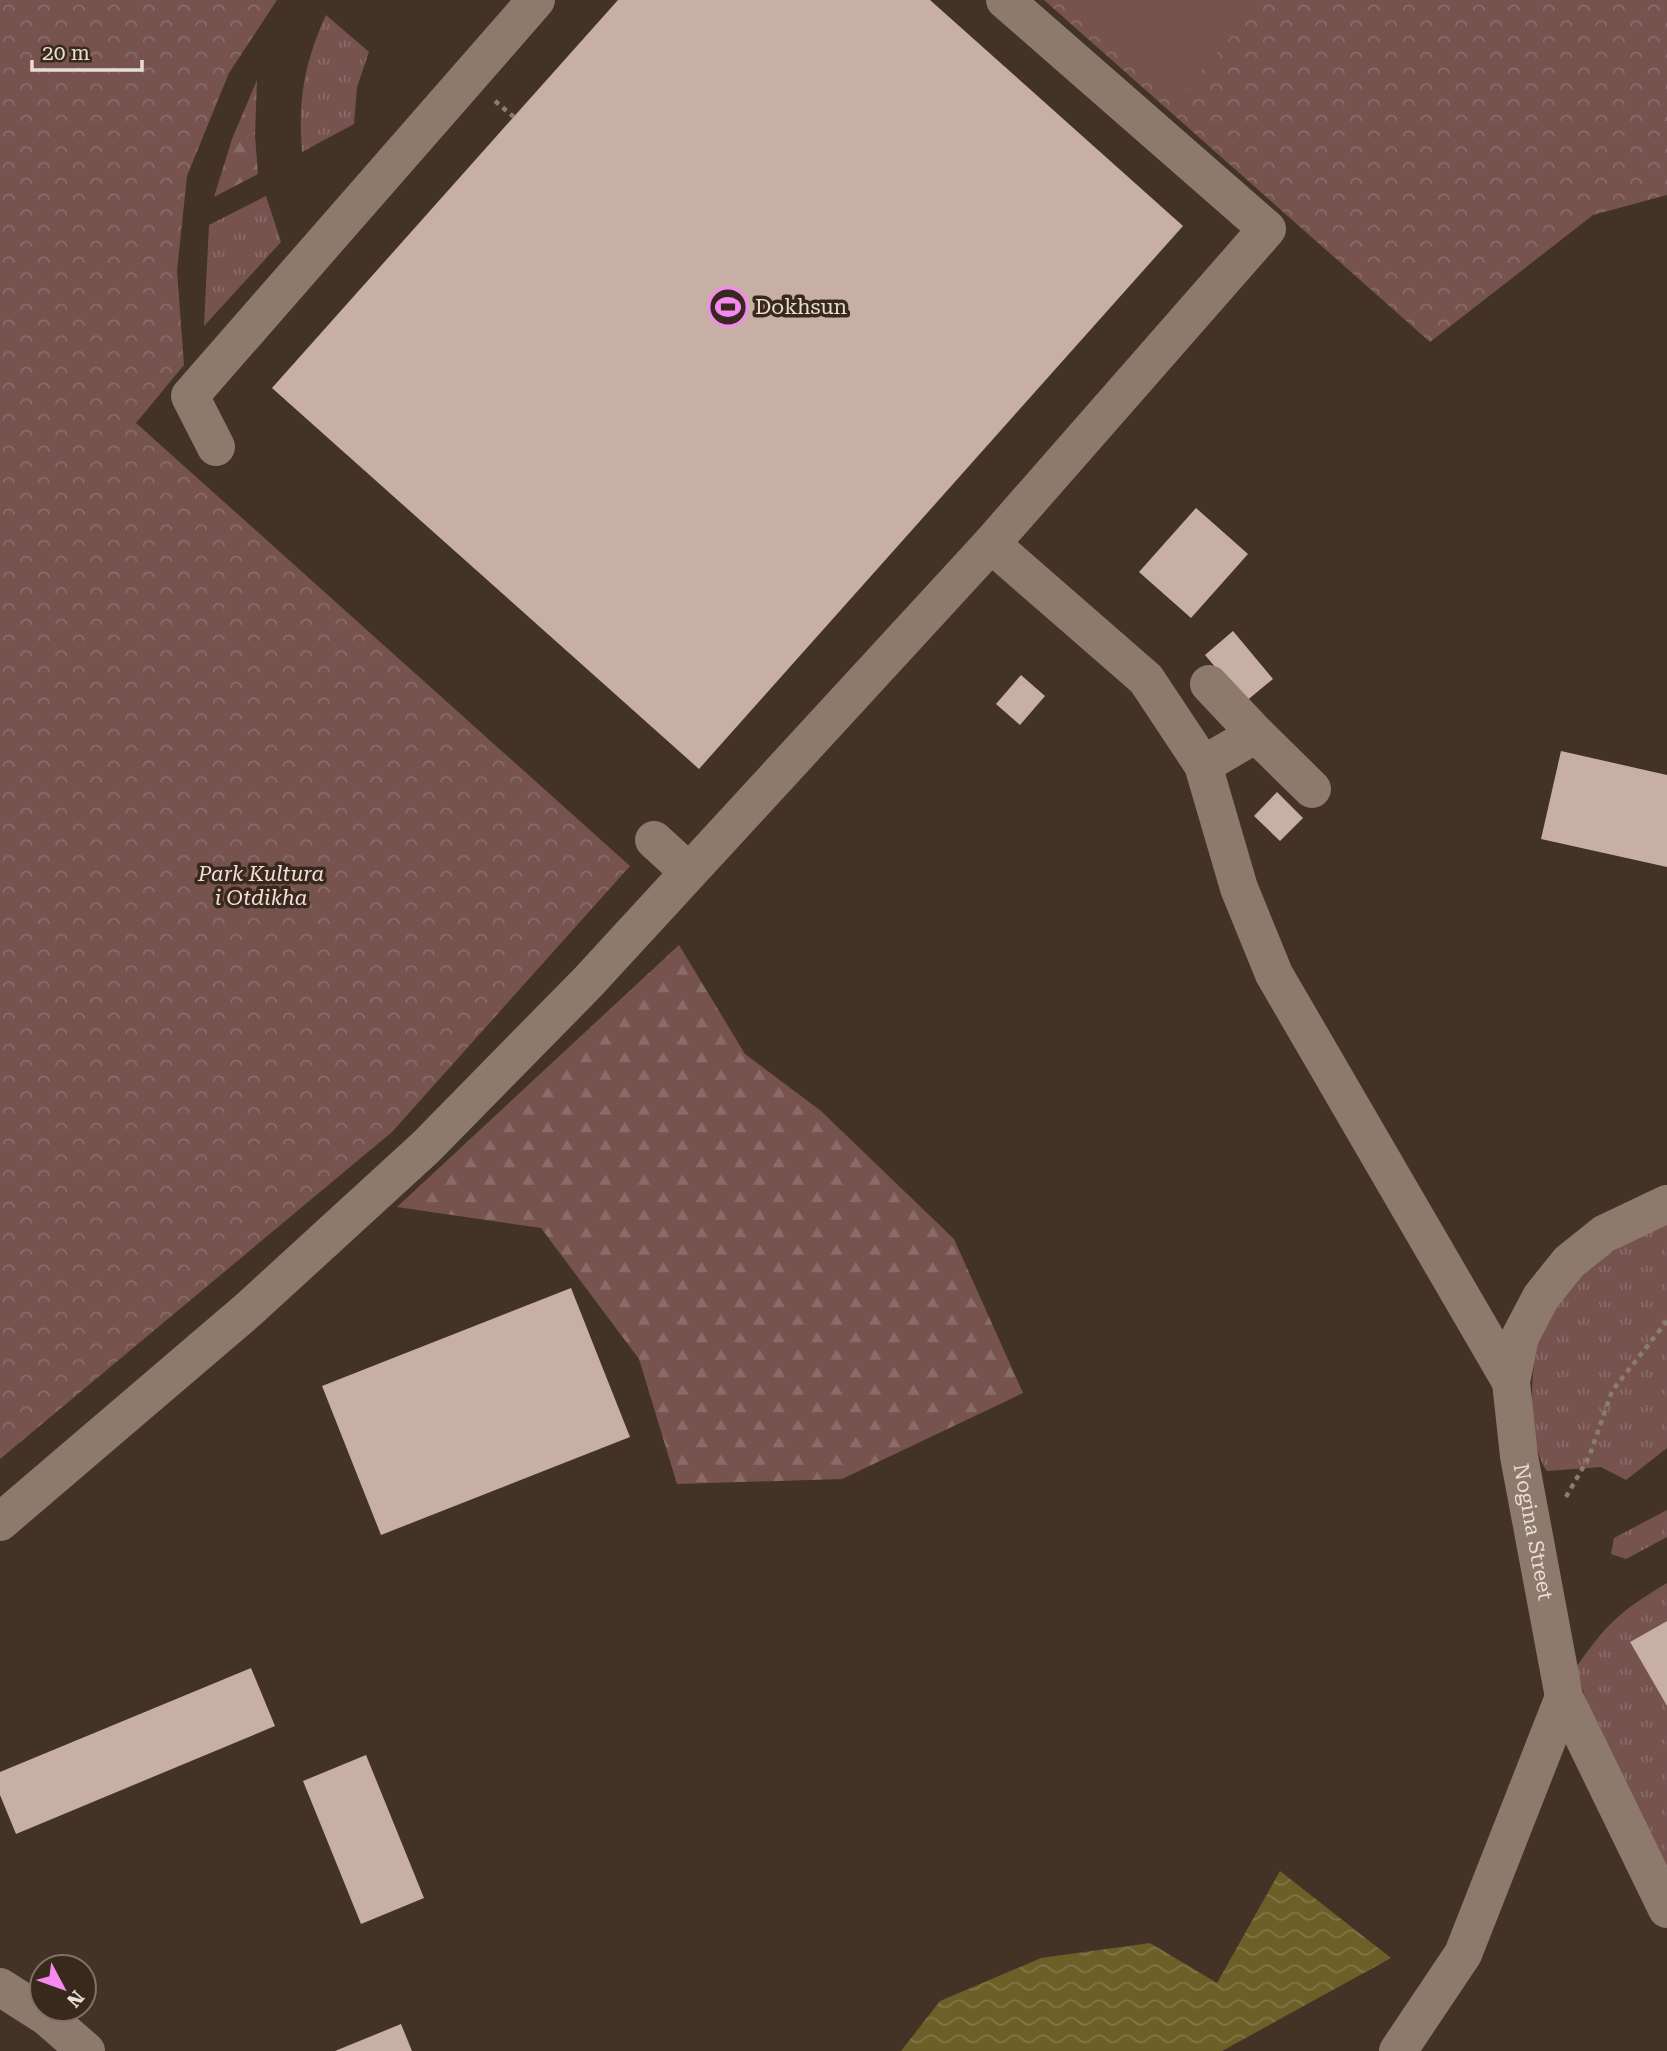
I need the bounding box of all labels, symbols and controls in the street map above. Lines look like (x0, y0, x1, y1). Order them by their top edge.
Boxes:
scale bar (32, 28, 142, 72)
text: 20 m (42, 41, 90, 65)
sports icon: Dokhsun (707, 286, 749, 328)
place label: Dokhsun (755, 295, 848, 319)
park label: Park Kultura i Otdikha (197, 862, 324, 910)
street label: Nogina Street (1509, 1461, 1558, 1602)
north arrow (28, 1953, 98, 2023)
text: N (62, 1986, 89, 2012)

